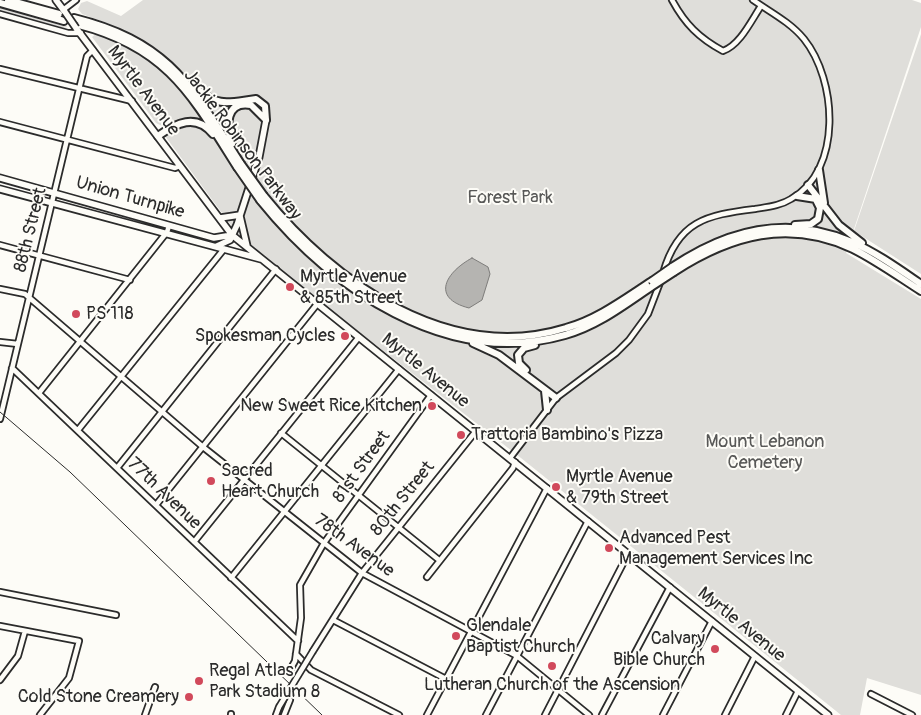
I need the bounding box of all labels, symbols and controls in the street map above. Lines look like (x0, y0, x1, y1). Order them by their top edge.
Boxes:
street label: Myrtle Avenue (102, 42, 184, 140)
street label: Jackie Robinson Parkway (178, 66, 306, 224)
street label: Union Turnpike (73, 172, 187, 224)
street label: 88th Street (10, 185, 52, 275)
park label: Forest Park (467, 187, 553, 209)
place label: Myrtle Avenue & 85th Street (300, 266, 407, 308)
marker: Myrtle Avenue & 85th Street (284, 281, 296, 293)
place label: PS 118 (86, 303, 133, 325)
marker: PS 118 (70, 308, 82, 320)
place label: Spokesman Cycles (195, 325, 335, 347)
street label: Myrtle Avenue (377, 329, 473, 413)
marker: Spokesman Cycles (339, 330, 351, 342)
place label: New Sweet Rice Kitchen (240, 395, 422, 417)
marker: New Sweet Rice Kitchen (426, 400, 438, 412)
place label: Trattoria Bambino's Pizza (471, 424, 663, 446)
street label: 81st Street (329, 427, 395, 507)
marker: Trattoria Bambino's Pizza (455, 429, 467, 441)
park label: Mount Lebanon Cemetery (706, 431, 824, 474)
street label: 77th Avenue (123, 454, 205, 534)
street label: 80th Street (366, 457, 440, 541)
place label: Sacred Heart Church (221, 460, 319, 502)
place label: Myrtle Avenue & 79th Street (566, 466, 673, 508)
marker: Sacred Heart Church (205, 475, 217, 487)
marker: Myrtle Avenue & 79th Street (550, 481, 562, 493)
street label: 78th Avenue (310, 510, 398, 582)
place label: Advanced Pest Management Services Inc (619, 527, 813, 570)
marker: Advanced Pest Management Services Inc (603, 542, 615, 554)
street label: Myrtle Avenue (693, 583, 789, 667)
place label: Glendale Baptist Church (466, 615, 575, 658)
place label: Calvary Bible Church (613, 628, 705, 670)
marker: Glendale Baptist Church (450, 630, 462, 642)
marker: Calvary Bible Church (709, 643, 721, 655)
place label: Regal Atlas Park Stadium 8 (209, 660, 320, 702)
marker: Lutheran Church of the Ascension (546, 660, 558, 672)
place label: Lutheran Church of the Ascension (424, 674, 680, 696)
marker: Regal Atlas Park Stadium 8 (193, 675, 205, 687)
place label: Cold Stone Creamery (18, 686, 179, 708)
marker: Cold Stone Creamery (183, 691, 195, 703)

